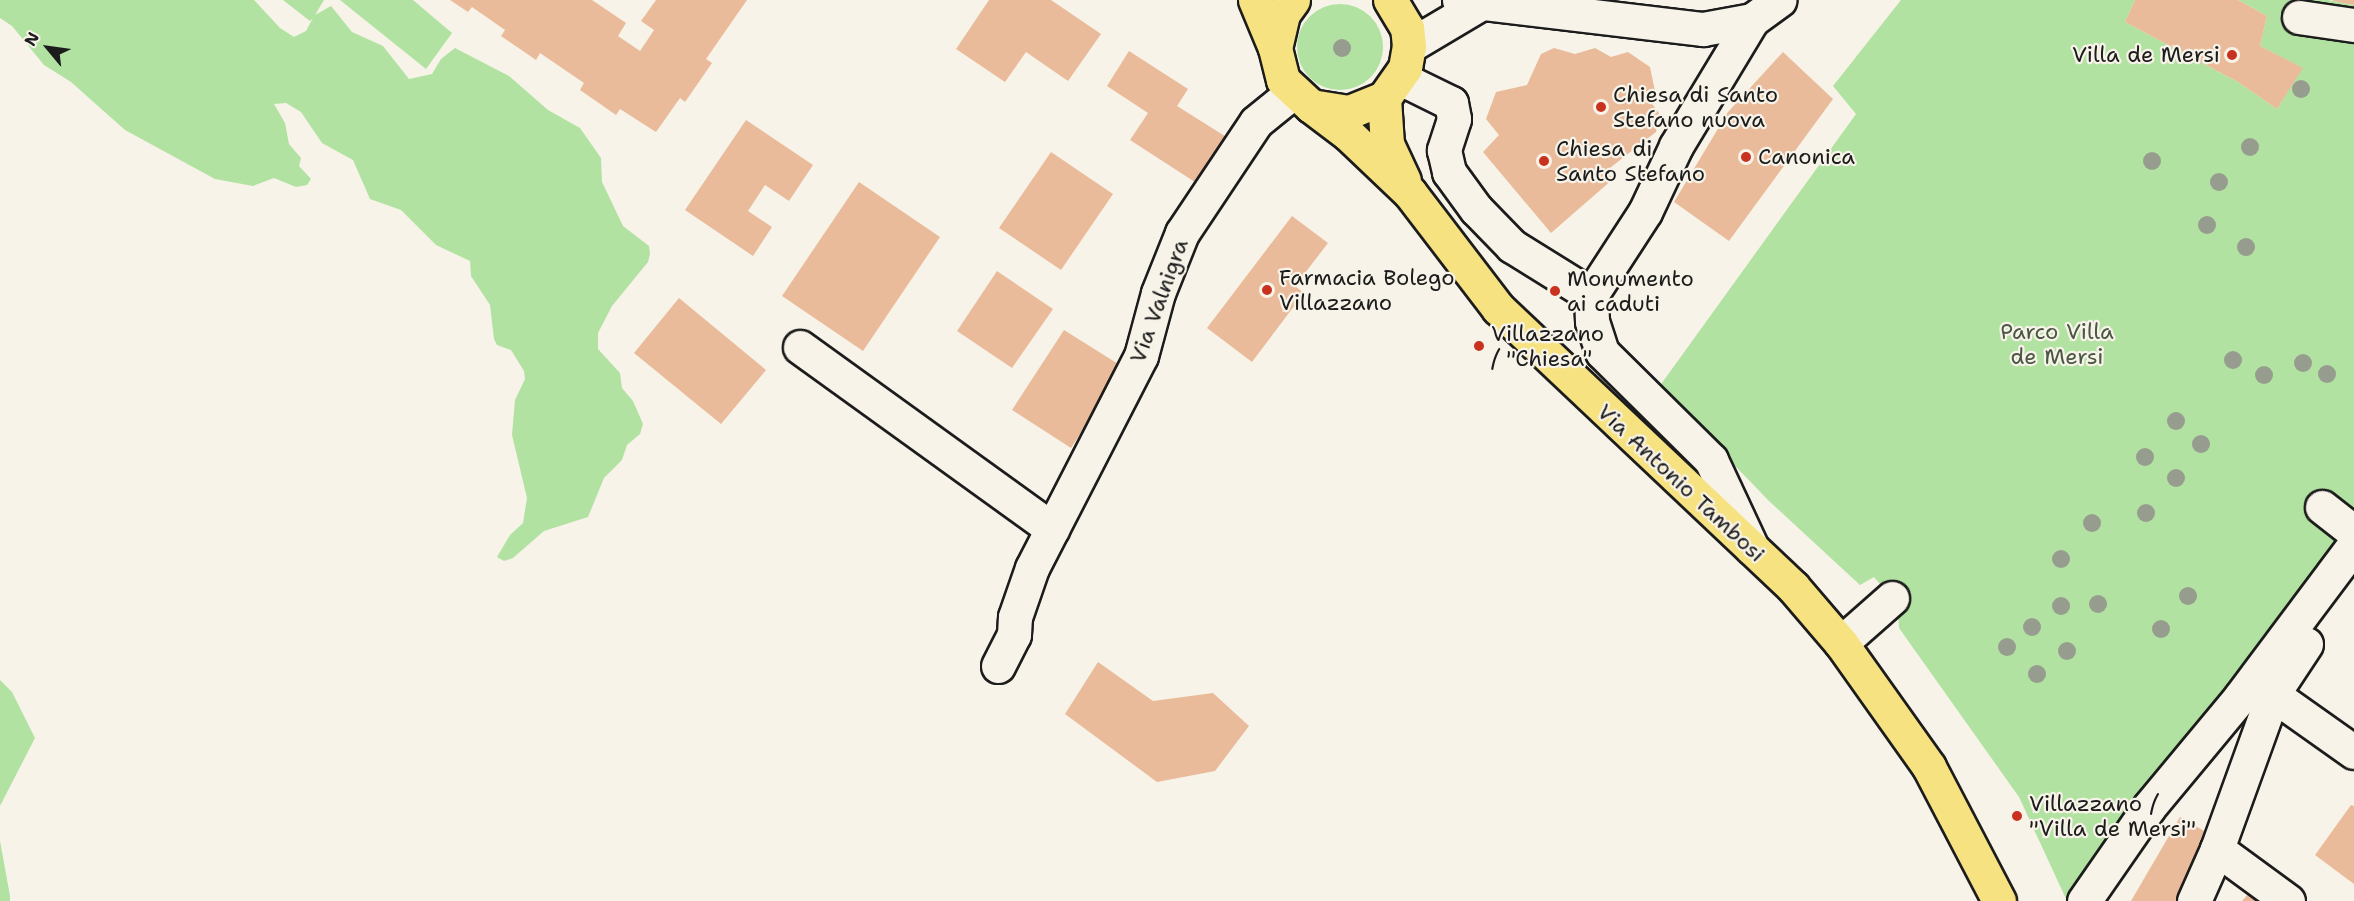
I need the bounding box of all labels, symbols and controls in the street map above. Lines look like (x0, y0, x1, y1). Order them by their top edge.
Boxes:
north arrow (18, 18, 78, 78)
text: N (20, 28, 44, 50)
place label: Villa de Mersi (2072, 42, 2220, 68)
marker: Villa de Mersi (2225, 48, 2239, 62)
place label: Chiesa di Santo Stefano nuova (1613, 81, 1778, 132)
marker: Chiesa di Santo Stefano nuova (1594, 100, 1608, 114)
place label: Chiesa di Santo Stefano (1556, 135, 1705, 186)
place label: Canonica (1758, 144, 1855, 170)
marker: Canonica (1739, 150, 1753, 164)
marker: Chiesa di Santo Stefano (1537, 154, 1551, 168)
street label: Via Valnigra (1124, 235, 1194, 367)
place label: Farmacia Bolego Villazzano (1279, 264, 1455, 316)
place label: Monumento ai caduti (1567, 265, 1694, 316)
marker: Farmacia Bolego Villazzano (1260, 283, 1274, 297)
marker: Monumento ai caduti (1548, 284, 1562, 298)
park label: Parco Villa de Mersi (2000, 318, 2114, 370)
place label: Villazzano / "Chiesa" (1491, 320, 1604, 372)
marker: Villazzano / "Chiesa" (1472, 339, 1486, 353)
street label: Via Antonio Tambosi (1592, 399, 1770, 567)
place label: Villazzano / "Villa de Mersi" (2029, 790, 2196, 842)
marker: Villazzano / "Villa de Mersi" (2010, 809, 2024, 823)

